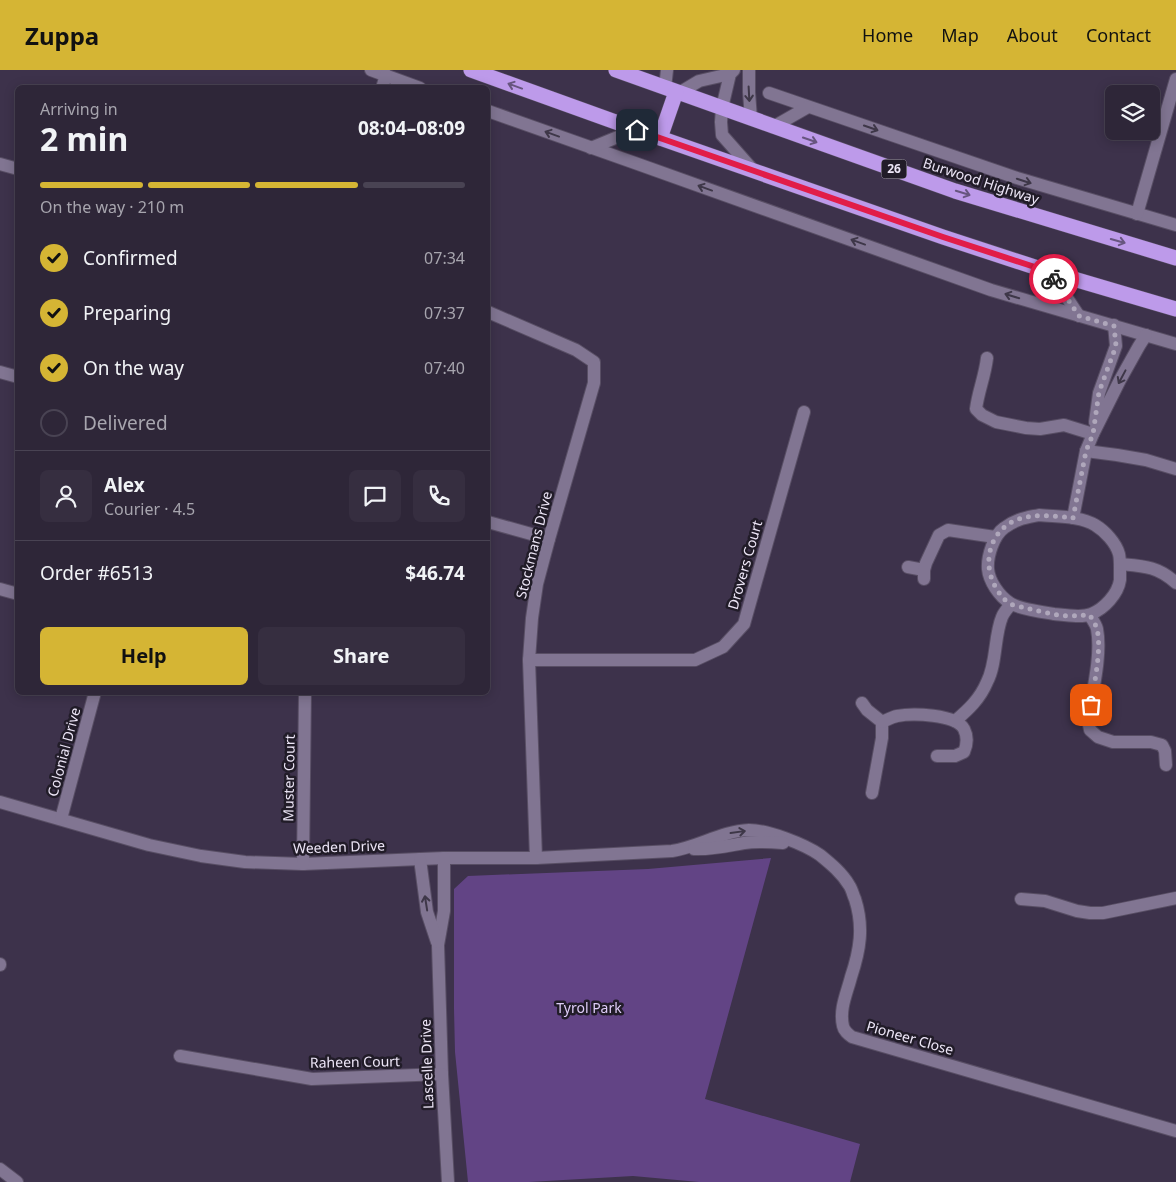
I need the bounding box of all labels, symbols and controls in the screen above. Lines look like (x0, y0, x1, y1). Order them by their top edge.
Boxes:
text: Zuppa (25, 19, 99, 52)
text: Home (862, 23, 913, 47)
text: Map (941, 23, 979, 47)
text: About (1007, 23, 1058, 47)
text: Contact (1086, 23, 1151, 47)
one-way arrow (508, 81, 523, 90)
map controls (1105, 85, 1160, 140)
button: layers (1105, 85, 1160, 140)
one-way arrow (745, 86, 754, 102)
text: Arriving in (40, 98, 118, 120)
pin (616, 109, 658, 151)
text: 08:04–08:09 (358, 115, 465, 141)
icon: home (623, 116, 651, 144)
text: 2 min (40, 117, 128, 160)
one-way arrow (862, 124, 878, 133)
one-way arrow (545, 129, 560, 138)
one-way arrow (801, 136, 817, 145)
street label: Burwood Highway (921, 153, 1042, 209)
road number: 26 (882, 160, 906, 178)
one-way arrow (1016, 176, 1032, 186)
one-way arrow (698, 183, 713, 192)
one-way arrow (955, 189, 971, 199)
text: On the way · 210 m (40, 196, 184, 218)
one-way arrow (851, 237, 866, 246)
one-way arrow (1110, 237, 1126, 247)
icon: check (40, 244, 68, 272)
text: Confirmed (83, 245, 178, 271)
text: 07:34 (424, 247, 465, 269)
courier (1029, 254, 1079, 304)
icon: bike (1040, 265, 1068, 293)
one-way arrow (1004, 291, 1020, 301)
icon: check (40, 299, 68, 327)
text: Preparing (83, 300, 171, 326)
text: 07:37 (424, 302, 465, 324)
icon: check (40, 354, 68, 382)
text: On the way (83, 355, 184, 381)
text: 07:40 (424, 357, 465, 379)
one-way arrow (1116, 369, 1126, 384)
text: Delivered (83, 410, 168, 436)
button: person (40, 470, 92, 522)
button: chat (349, 470, 401, 522)
button: phone (413, 470, 465, 522)
text: Alex (104, 472, 145, 498)
street label: Stockmans Drive (511, 489, 556, 601)
text: Courier · 4.5 (104, 498, 195, 520)
street label: Drovers Court (723, 518, 766, 612)
text: Order #6513 (40, 560, 153, 586)
text: $46.74 (405, 560, 465, 586)
button: Help (40, 627, 248, 685)
button: Share (258, 627, 465, 685)
pin (1070, 684, 1112, 726)
icon: bag (1077, 691, 1105, 719)
street label: Colonial Drive (43, 705, 85, 798)
street label: Muster Court (278, 734, 299, 822)
one-way arrow (730, 827, 746, 837)
street label: Weeden Drive (293, 835, 385, 858)
one-way arrow (420, 895, 430, 911)
park label: Tyrol Park (556, 998, 622, 1017)
street label: Pioneer Close (864, 1016, 956, 1059)
street label: Lascelle Drive (415, 1019, 438, 1109)
street label: Raheen Court (310, 1051, 400, 1072)

